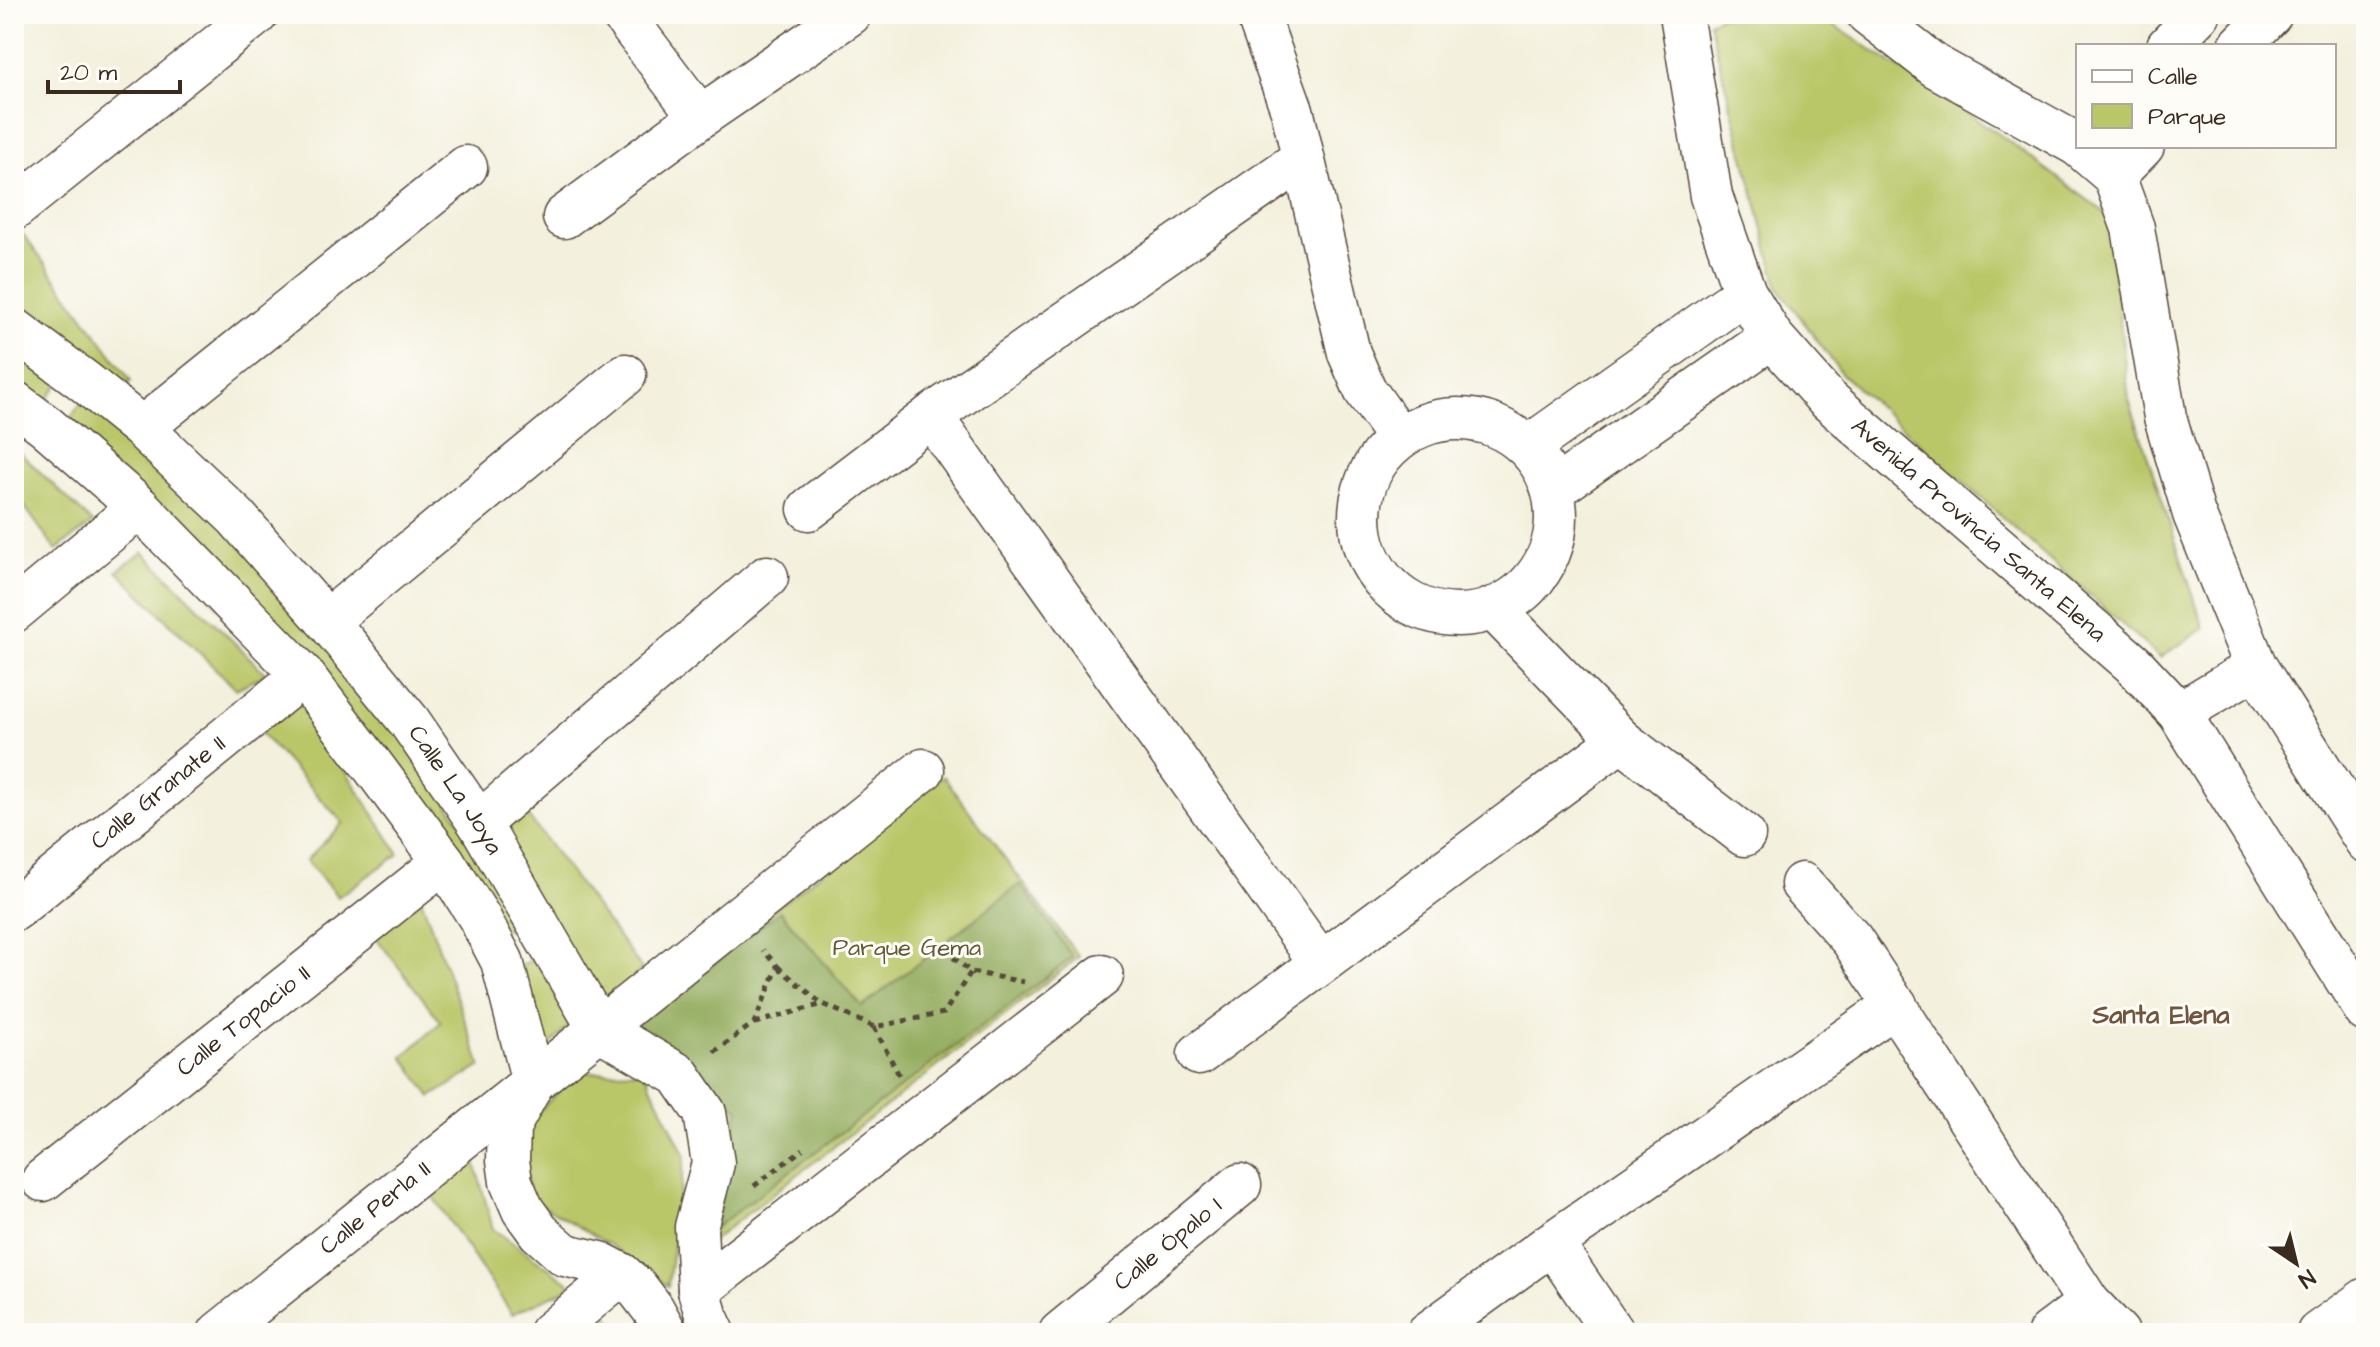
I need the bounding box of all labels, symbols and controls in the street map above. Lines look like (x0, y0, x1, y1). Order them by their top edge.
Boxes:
scale bar (48, 44, 180, 94)
legend (2076, 44, 2336, 148)
text: 20 m (60, 56, 117, 90)
text: Calle (2148, 60, 2198, 94)
text: Parque (2148, 100, 2226, 134)
street label: Avenida Provincia Santa Elena (1843, 410, 2113, 650)
street label: Calle La Joya (400, 718, 511, 861)
street label: Calle Granate II (83, 727, 233, 858)
park label: Parque Gema (833, 931, 981, 965)
street label: Calle Topacio II (169, 957, 318, 1085)
district label: Santa Elena (2092, 997, 2230, 1033)
street label: Calle Perla II (312, 1153, 438, 1263)
street label: Calle Ópalo I (1107, 1189, 1230, 1299)
north arrow (2256, 1223, 2336, 1303)
text: N (2292, 1262, 2321, 1295)

